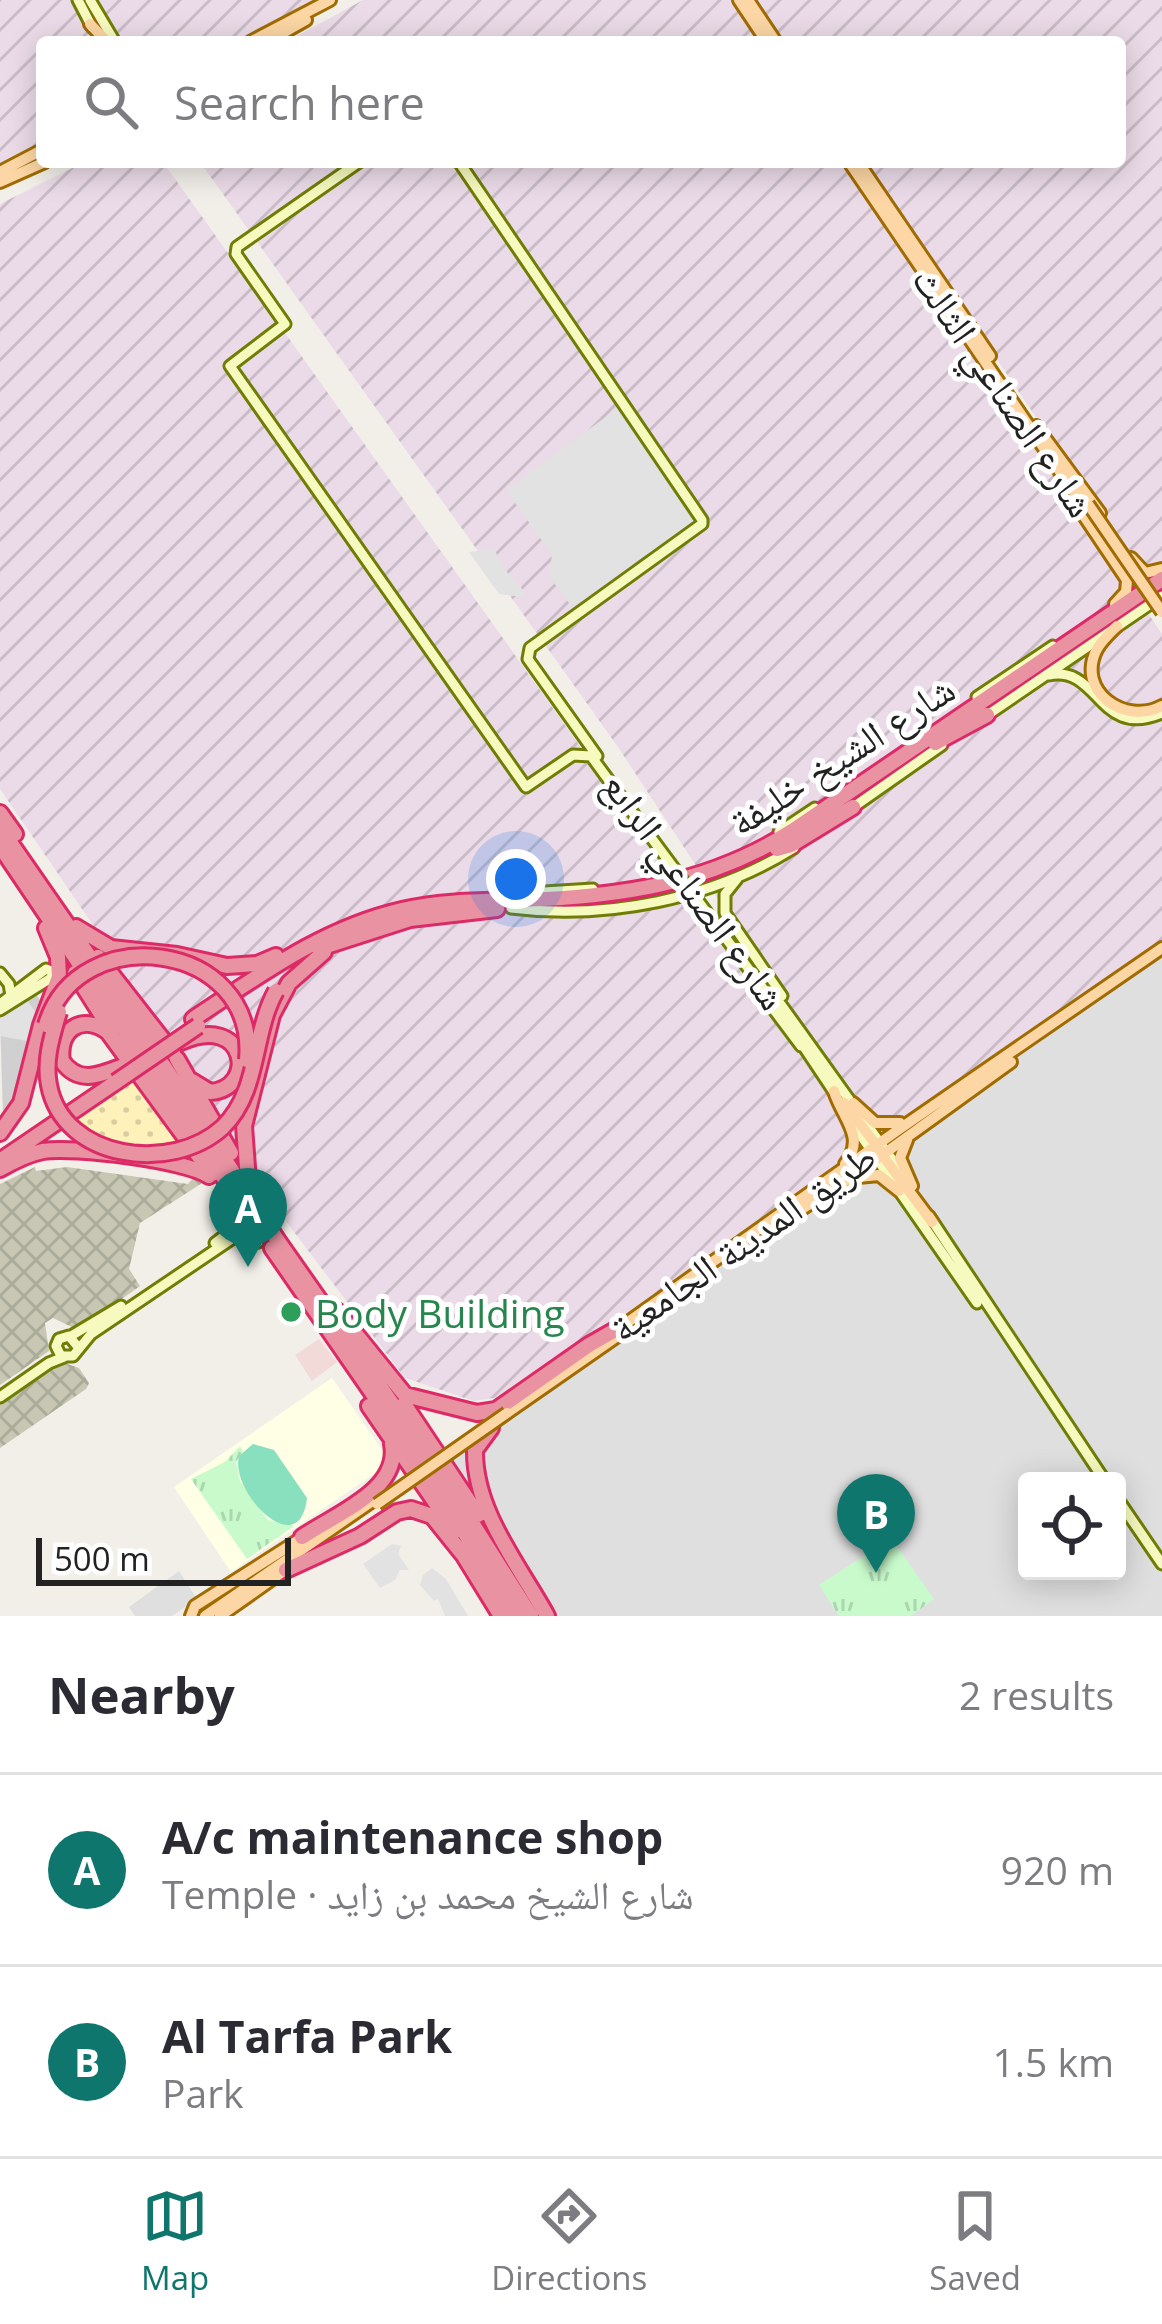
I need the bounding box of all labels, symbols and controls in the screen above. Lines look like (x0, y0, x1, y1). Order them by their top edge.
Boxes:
search box (36, 36, 1126, 168)
icon: search (78, 69, 144, 135)
text: Search here (174, 72, 425, 133)
street label: شارع الصناعي الثالث (896, 255, 1109, 531)
street label: شارع الشيخ خليفة (718, 661, 965, 848)
street label: شارع الصناعي الرابع (586, 760, 800, 1024)
your location (486, 849, 546, 909)
street label: طريق المدينة الجامعية (598, 1129, 886, 1353)
pin: A (209, 1168, 287, 1267)
place label: Body Building (315, 1286, 565, 1339)
marker: Body Building (278, 1299, 304, 1325)
map controls (1018, 1472, 1126, 1580)
button: locate (1018, 1472, 1126, 1580)
pin: B (837, 1474, 915, 1573)
scale bar (36, 1532, 291, 1585)
text: 500 m (54, 1536, 150, 1581)
text: Nearby (48, 1659, 235, 1729)
text: 2 results (959, 1668, 1114, 1721)
text: A/c maintenance shop (162, 1806, 663, 1867)
text: A (74, 1843, 100, 1896)
text: 920 m (1001, 1843, 1114, 1896)
text: Temple · شارع الشيخ محمد بن زايد (162, 1867, 694, 1920)
text: Al Tarfa Park (162, 2005, 452, 2066)
text: B (74, 2035, 100, 2088)
text: 1.5 km (992, 2035, 1114, 2088)
text: Park (162, 2066, 244, 2119)
tab: Map (141, 2183, 209, 2300)
tab: Directions (491, 2183, 647, 2300)
tab: Saved (929, 2183, 1021, 2300)

